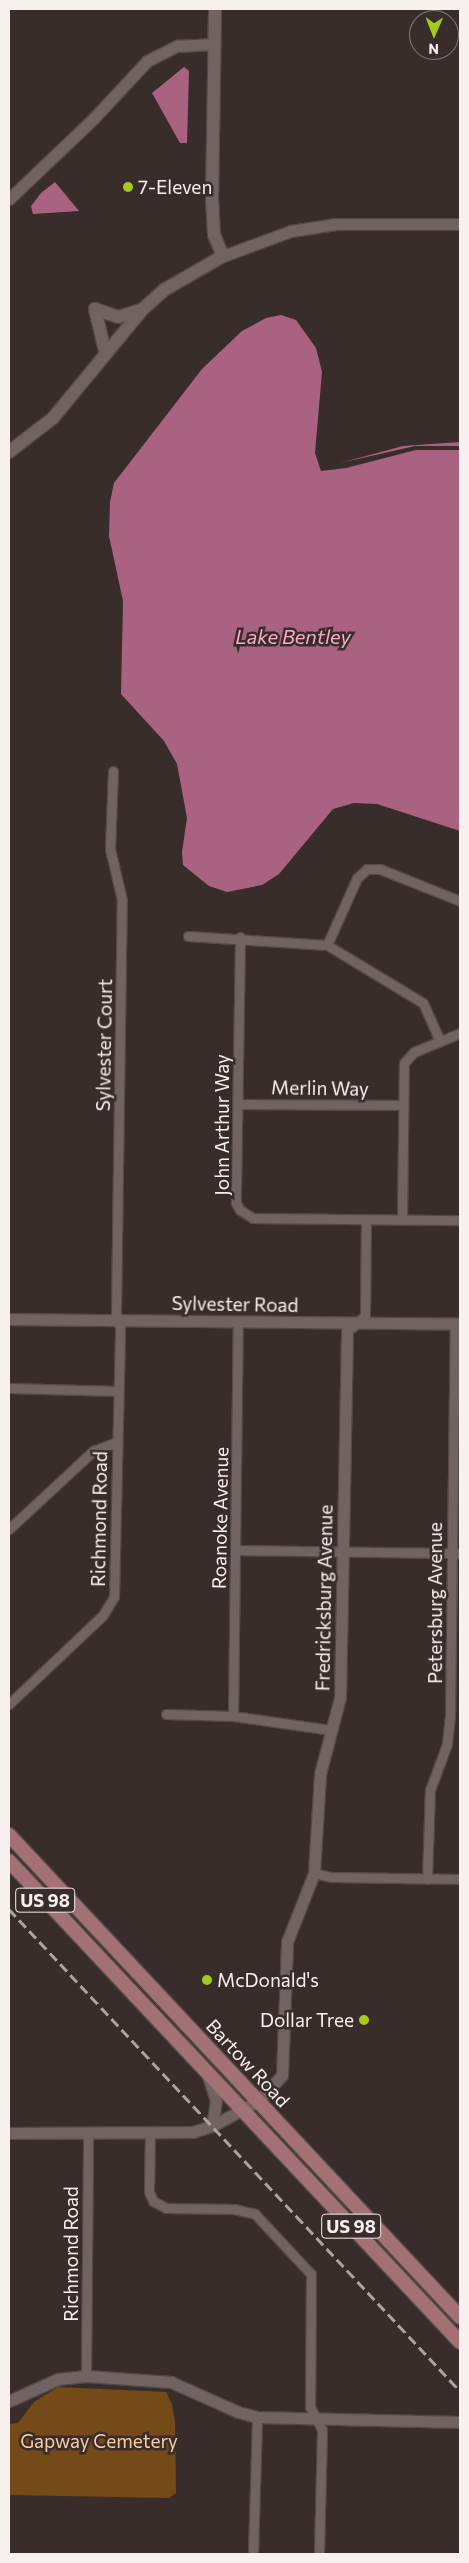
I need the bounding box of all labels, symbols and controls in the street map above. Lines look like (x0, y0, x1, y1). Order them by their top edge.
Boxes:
north arrow (409, 10, 459, 60)
text: N (428, 41, 439, 58)
place label: 7-Eleven (138, 176, 212, 198)
marker: 7-Eleven (122, 181, 134, 193)
water label: Lake Bentley (235, 624, 351, 648)
street label: Sylvester Court (91, 978, 117, 1112)
street label: John Arthur Way (211, 1054, 233, 1196)
street label: Merlin Way (271, 1076, 369, 1100)
street label: Sylvester Road (171, 1291, 299, 1317)
street label: Roanoke Avenue (207, 1447, 233, 1589)
street label: Richmond Road (86, 1451, 112, 1587)
street label: Fredricksburg Avenue (311, 1505, 337, 1691)
street label: Petersburg Avenue (424, 1522, 446, 1684)
road number: US 98 (15, 1884, 75, 1916)
place label: McDonald's (217, 1969, 319, 1991)
marker: McDonald's (201, 1974, 213, 1986)
place label: Dollar Tree (260, 2009, 354, 2031)
street label: Bartow Road (202, 2014, 294, 2112)
marker: Dollar Tree (358, 2014, 370, 2026)
street label: Richmond Road (60, 2186, 82, 2322)
road number: US 98 (321, 2210, 381, 2242)
park label: Gapway Cemetery (20, 2430, 178, 2452)

